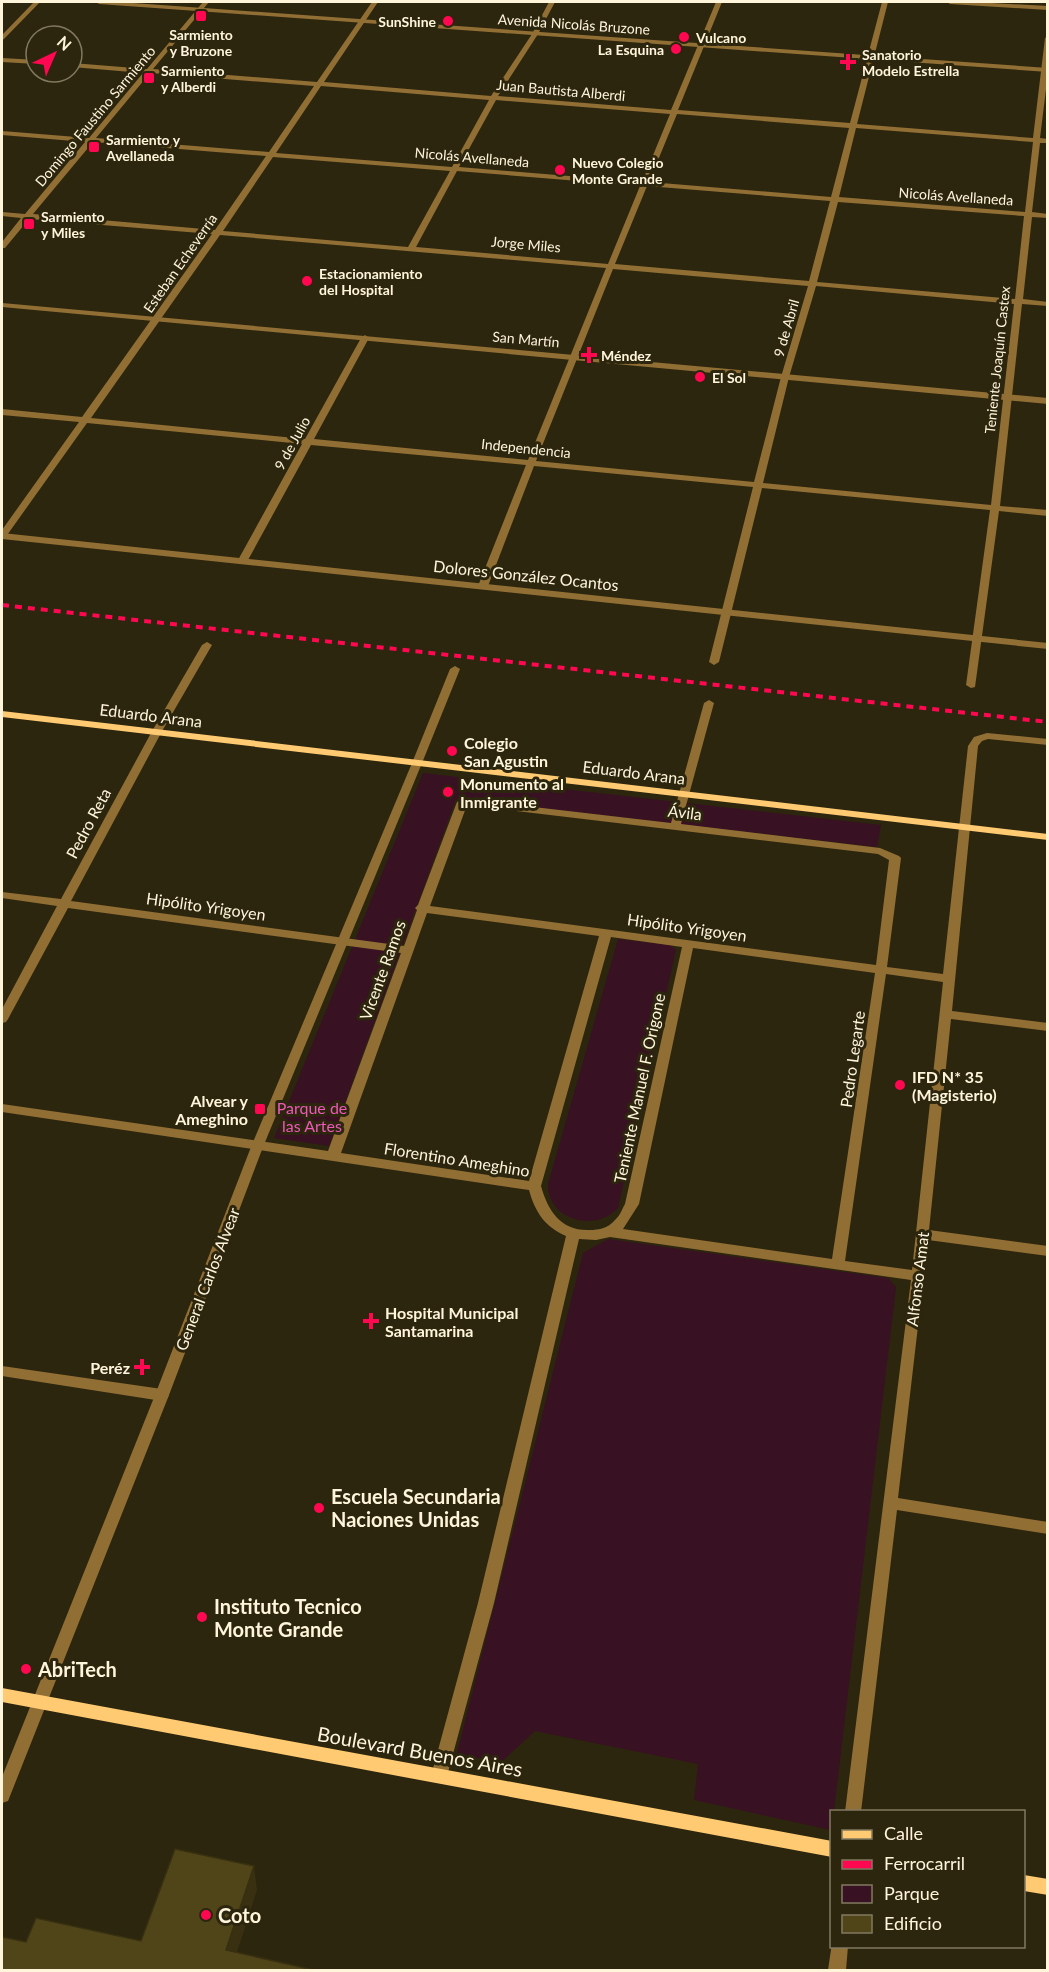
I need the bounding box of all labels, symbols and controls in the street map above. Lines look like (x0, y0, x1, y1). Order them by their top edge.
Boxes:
marker: Sarmiento y Bruzone (194, 9, 208, 23)
street label: Avenida Nicolás Bruzone (497, 10, 651, 38)
place label: SunShine (378, 13, 437, 30)
marker: SunShine (441, 14, 455, 28)
north arrow (24, 24, 84, 84)
place label: Sarmiento y Bruzone (169, 26, 233, 59)
place label: Vulcano (695, 29, 746, 46)
marker: Vulcano (677, 30, 691, 44)
text: N (54, 32, 76, 54)
place label: La Esquina (598, 41, 664, 58)
street label: Domingo Faustino Sarmiento (31, 42, 159, 190)
marker: La Esquina (669, 42, 683, 56)
place label: Sanatorio Modelo Estrella (862, 46, 959, 79)
marker: Sanatorio Modelo Estrella (839, 53, 857, 71)
place label: Sarmiento y Alberdi (161, 62, 225, 95)
marker: Sarmiento y Alberdi (142, 71, 156, 85)
street label: Juan Bautista Alberdi (496, 76, 626, 104)
place label: Sarmiento y Avellaneda (105, 131, 181, 164)
marker: Sarmiento y Avellaneda (87, 140, 101, 154)
street label: Nicolás Avellaneda (414, 144, 530, 170)
place label: Nuevo Colegio Monte Grande (572, 154, 664, 187)
marker: Nuevo Colegio Monte Grande (553, 163, 567, 177)
street label: Nicolás Avellaneda (898, 184, 1014, 208)
place label: Sarmiento y Miles (41, 208, 105, 241)
street label: Esteban Echeverría (139, 210, 221, 316)
marker: Sarmiento y Miles (22, 217, 36, 231)
street label: Jorge Miles (491, 232, 561, 256)
place label: Estacionamiento del Hospital (319, 265, 423, 298)
marker: Estacionamiento del Hospital (300, 274, 314, 288)
street label: Teniente Joaquín Castex (981, 285, 1013, 435)
street label: 9 de Abril (770, 297, 802, 359)
street label: San Martín (492, 328, 560, 350)
place label: Méndez (601, 347, 652, 364)
marker: Méndez (582, 348, 596, 362)
place label: El Sol (712, 369, 746, 386)
marker: El Sol (693, 370, 707, 384)
street label: 9 de Julio (270, 413, 314, 473)
street label: Independencia (480, 435, 572, 461)
street label: Dolores González Ocantos (432, 556, 620, 594)
street label: Eduardo Arana (99, 699, 203, 731)
place label: Colegio San Agustin (464, 733, 548, 770)
marker: Colegio San Agustin (445, 744, 459, 758)
street label: Eduardo Arana (582, 756, 686, 788)
place label: Monumento al Inmigrante (460, 774, 564, 811)
street label: Pedro Reta (62, 785, 114, 861)
marker: Monumento al Inmigrante (441, 785, 455, 799)
street label: Ávila (667, 800, 703, 824)
street label: Hipólito Yrigoyen (145, 888, 267, 924)
street label: Hipólito Yrigoyen (626, 909, 748, 945)
street label: Vicente Ramos (355, 917, 409, 1022)
street label: Teniente Manuel F. Origone (610, 991, 668, 1185)
street label: Pedro Legarte (836, 1009, 868, 1109)
place label: IFD N* 35 (Magisterio) (912, 1067, 997, 1104)
marker: IFD N* 35 (Magisterio) (893, 1078, 907, 1092)
place label: Alvear y Ameghino (174, 1091, 249, 1128)
park label: Parque de las Artes (277, 1098, 347, 1135)
marker: Alvear y Ameghino (253, 1102, 267, 1116)
street label: Florentino Ameghino (383, 1138, 531, 1180)
street label: General Carlos Alvear (171, 1205, 243, 1353)
street label: Alfonso Amat (902, 1230, 932, 1327)
place label: Hospital Municipal Santamarina (385, 1303, 518, 1340)
marker: Hospital Municipal Santamarina (362, 1312, 380, 1330)
place label: Peréz (90, 1358, 130, 1377)
marker: Peréz (135, 1360, 149, 1374)
place label: Escuela Secundaria Naciones Unidas (331, 1484, 501, 1531)
marker: Escuela Secundaria Naciones Unidas (312, 1501, 326, 1515)
place label: Instituto Tecnico Monte Grande (214, 1594, 362, 1641)
marker: Instituto Tecnico Monte Grande (195, 1610, 209, 1624)
place label: AbriTech (37, 1657, 117, 1681)
marker: AbriTech (19, 1662, 33, 1676)
street label: Boulevard Buenos Aires (315, 1721, 525, 1781)
legend (830, 1810, 1025, 1948)
text: Calle (884, 1822, 923, 1844)
text: Ferrocarril (884, 1852, 965, 1874)
text: Parque (884, 1882, 939, 1904)
place label: Coto (218, 1903, 261, 1927)
marker: Coto (199, 1908, 213, 1922)
text: Edificio (884, 1912, 942, 1934)

